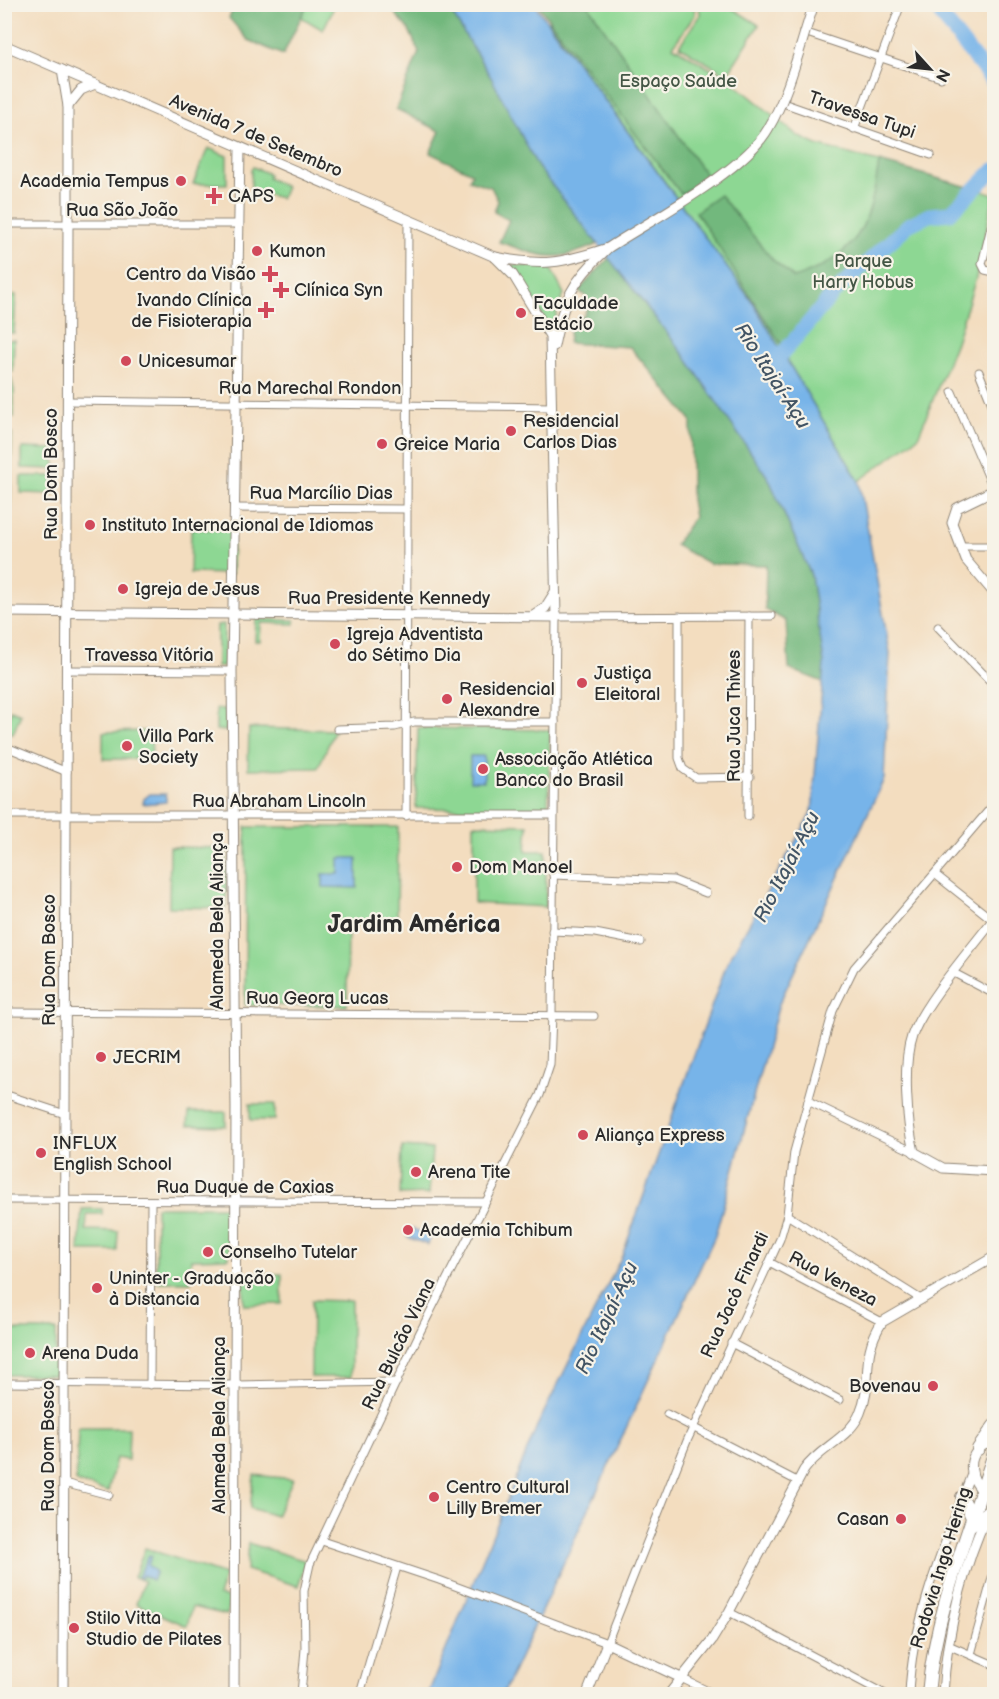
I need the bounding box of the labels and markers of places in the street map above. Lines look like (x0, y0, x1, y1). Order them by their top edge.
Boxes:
place label: Academia Tempus (20, 171, 169, 192)
marker: Academia Tempus (174, 174, 188, 188)
place label: CAPS (228, 186, 274, 207)
marker: CAPS (205, 187, 223, 205)
place label: Kumon (269, 241, 326, 262)
marker: Kumon (250, 244, 264, 258)
place label: Centro da Visão (126, 264, 256, 285)
marker: Centro da Visão (261, 265, 279, 283)
place label: Clínica Syn (294, 280, 383, 301)
marker: Clínica Syn (272, 281, 290, 299)
place label: Ivando Clínica de Fisioterapia (131, 290, 252, 332)
place label: Faculdade Estácio (533, 293, 619, 335)
marker: Ivando Clínica de Fisioterapia (257, 301, 275, 319)
marker: Faculdade Estácio (514, 306, 528, 320)
place label: Unicesumar (138, 351, 237, 372)
marker: Unicesumar (119, 354, 133, 368)
place label: Residencial Carlos Dias (523, 411, 619, 453)
marker: Residencial Carlos Dias (504, 424, 518, 438)
place label: Greice Maria (394, 434, 500, 455)
marker: Greice Maria (375, 437, 389, 451)
place label: Instituto Internacional de Idiomas (102, 515, 374, 536)
marker: Instituto Internacional de Idiomas (83, 518, 97, 532)
place label: Igreja de Jesus (135, 579, 260, 600)
marker: Igreja de Jesus (116, 582, 130, 596)
place label: Igreja Adventista do Sétimo Dia (347, 624, 483, 666)
marker: Igreja Adventista do Sétimo Dia (328, 637, 342, 651)
place label: Justiça Eleitoral (594, 663, 660, 705)
marker: Justiça Eleitoral (575, 676, 589, 690)
place label: Residencial Alexandre (459, 679, 555, 721)
marker: Residencial Alexandre (440, 692, 454, 706)
place label: Villa Park Society (139, 726, 214, 768)
marker: Villa Park Society (120, 739, 134, 753)
place label: Associação Atlética Banco do Brasil (495, 749, 653, 791)
marker: Associação Atlética Banco do Brasil (476, 762, 490, 776)
place label: Dom Manoel (469, 857, 573, 878)
marker: Dom Manoel (450, 860, 464, 874)
place label: JECRIM (113, 1047, 181, 1068)
marker: JECRIM (94, 1050, 108, 1064)
place label: Aliança Express (595, 1125, 725, 1146)
marker: Aliança Express (576, 1128, 590, 1142)
place label: INFLUX English School (53, 1133, 172, 1175)
marker: INFLUX English School (34, 1146, 48, 1160)
place label: Arena Tite (428, 1162, 511, 1183)
marker: Arena Tite (409, 1165, 423, 1179)
place label: Academia Tchibum (420, 1220, 573, 1241)
marker: Academia Tchibum (401, 1223, 415, 1237)
place label: Conselho Tutelar (220, 1242, 357, 1263)
marker: Conselho Tutelar (201, 1245, 215, 1259)
place label: Uninter - Graduação à Distancia (109, 1268, 274, 1310)
marker: Uninter - Graduação à Distancia (90, 1281, 104, 1295)
place label: Arena Duda (42, 1343, 139, 1364)
marker: Arena Duda (23, 1346, 37, 1360)
place label: Bovenau (849, 1376, 921, 1397)
marker: Bovenau (926, 1379, 940, 1393)
place label: Centro Cultural Lilly Bremer (446, 1477, 569, 1519)
marker: Centro Cultural Lilly Bremer (427, 1490, 441, 1504)
place label: Casan (837, 1509, 889, 1530)
marker: Casan (894, 1512, 908, 1526)
place label: Stilo Vitta Studio de Pilates (86, 1608, 222, 1650)
marker: Stilo Vitta Studio de Pilates (67, 1621, 81, 1635)

